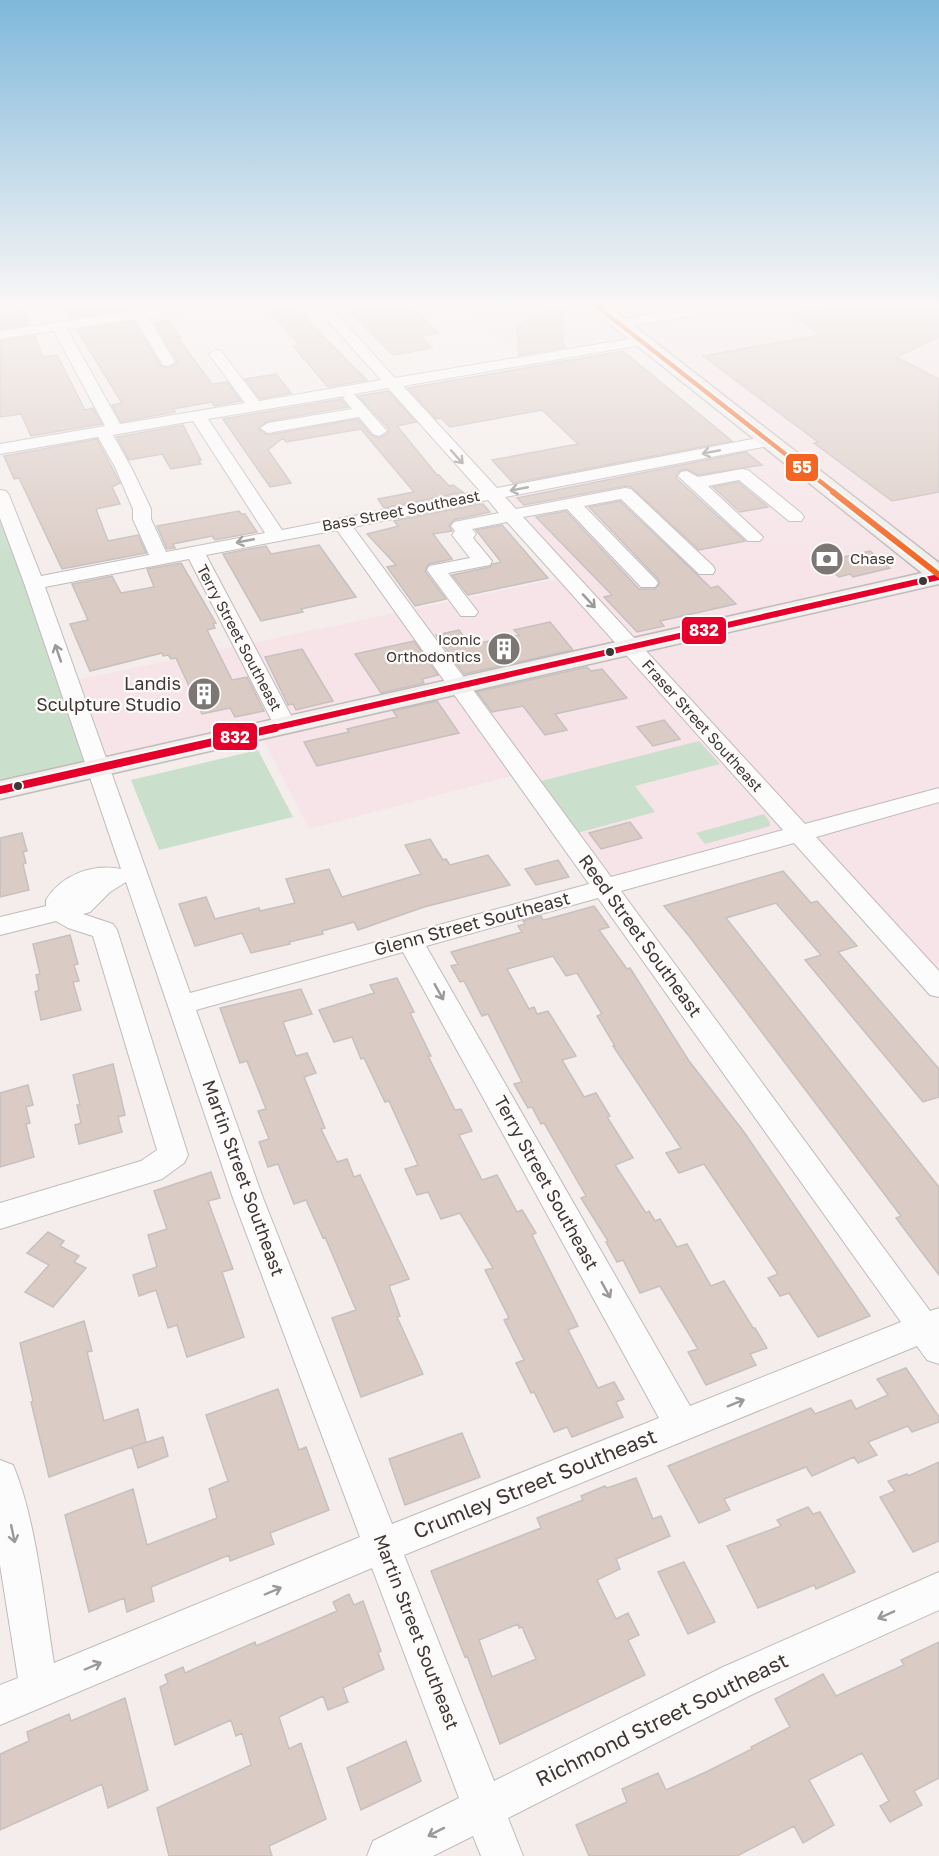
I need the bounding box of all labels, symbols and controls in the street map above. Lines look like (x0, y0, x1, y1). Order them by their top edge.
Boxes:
one-way arrow (701, 447, 721, 458)
one-way arrow (450, 449, 464, 464)
line badge: 55 (785, 453, 819, 482)
text: 55 (792, 457, 812, 477)
one-way arrow (510, 484, 529, 495)
street label: Bass Street Southeast (320, 486, 481, 534)
one-way arrow (236, 536, 255, 547)
bank icon: Chase (809, 541, 845, 577)
place label: Chase (850, 549, 895, 567)
street label: Terry Street Southeast (194, 561, 286, 714)
unlabelled marker (917, 575, 929, 587)
one-way arrow (582, 594, 596, 609)
line badge: 832 (681, 616, 727, 645)
text: 832 (689, 620, 719, 640)
place label: Iconic Orthodontics (386, 630, 481, 665)
building icon: Iconic Orthodontics (486, 631, 522, 667)
one-way arrow (52, 644, 63, 662)
unlabelled marker (604, 646, 616, 658)
street label: Fraser Street Southeast (639, 656, 767, 795)
place label: Landis Sculpture Studio (36, 672, 181, 715)
building icon: Landis Sculpture Studio (186, 676, 222, 712)
line badge: 832 (212, 722, 258, 751)
text: 832 (220, 727, 250, 747)
unlabelled marker (12, 780, 24, 792)
street label: Reed Street Southeast (575, 850, 707, 1021)
street label: Glenn Street Southeast (371, 886, 572, 960)
one-way arrow (433, 983, 445, 1000)
street label: Martin Street Southeast (198, 1077, 290, 1279)
street label: Terry Street Southeast (490, 1092, 604, 1273)
one-way arrow (601, 1281, 612, 1299)
one-way arrow (727, 1397, 745, 1408)
street label: Crumley Street Southeast (409, 1422, 660, 1544)
one-way arrow (8, 1524, 19, 1544)
street label: Martin Street Southeast (370, 1531, 464, 1732)
one-way arrow (263, 1585, 282, 1596)
one-way arrow (877, 1609, 895, 1621)
street label: Richmond Street Southeast (531, 1647, 792, 1792)
one-way arrow (83, 1660, 102, 1671)
one-way arrow (427, 1826, 445, 1838)

